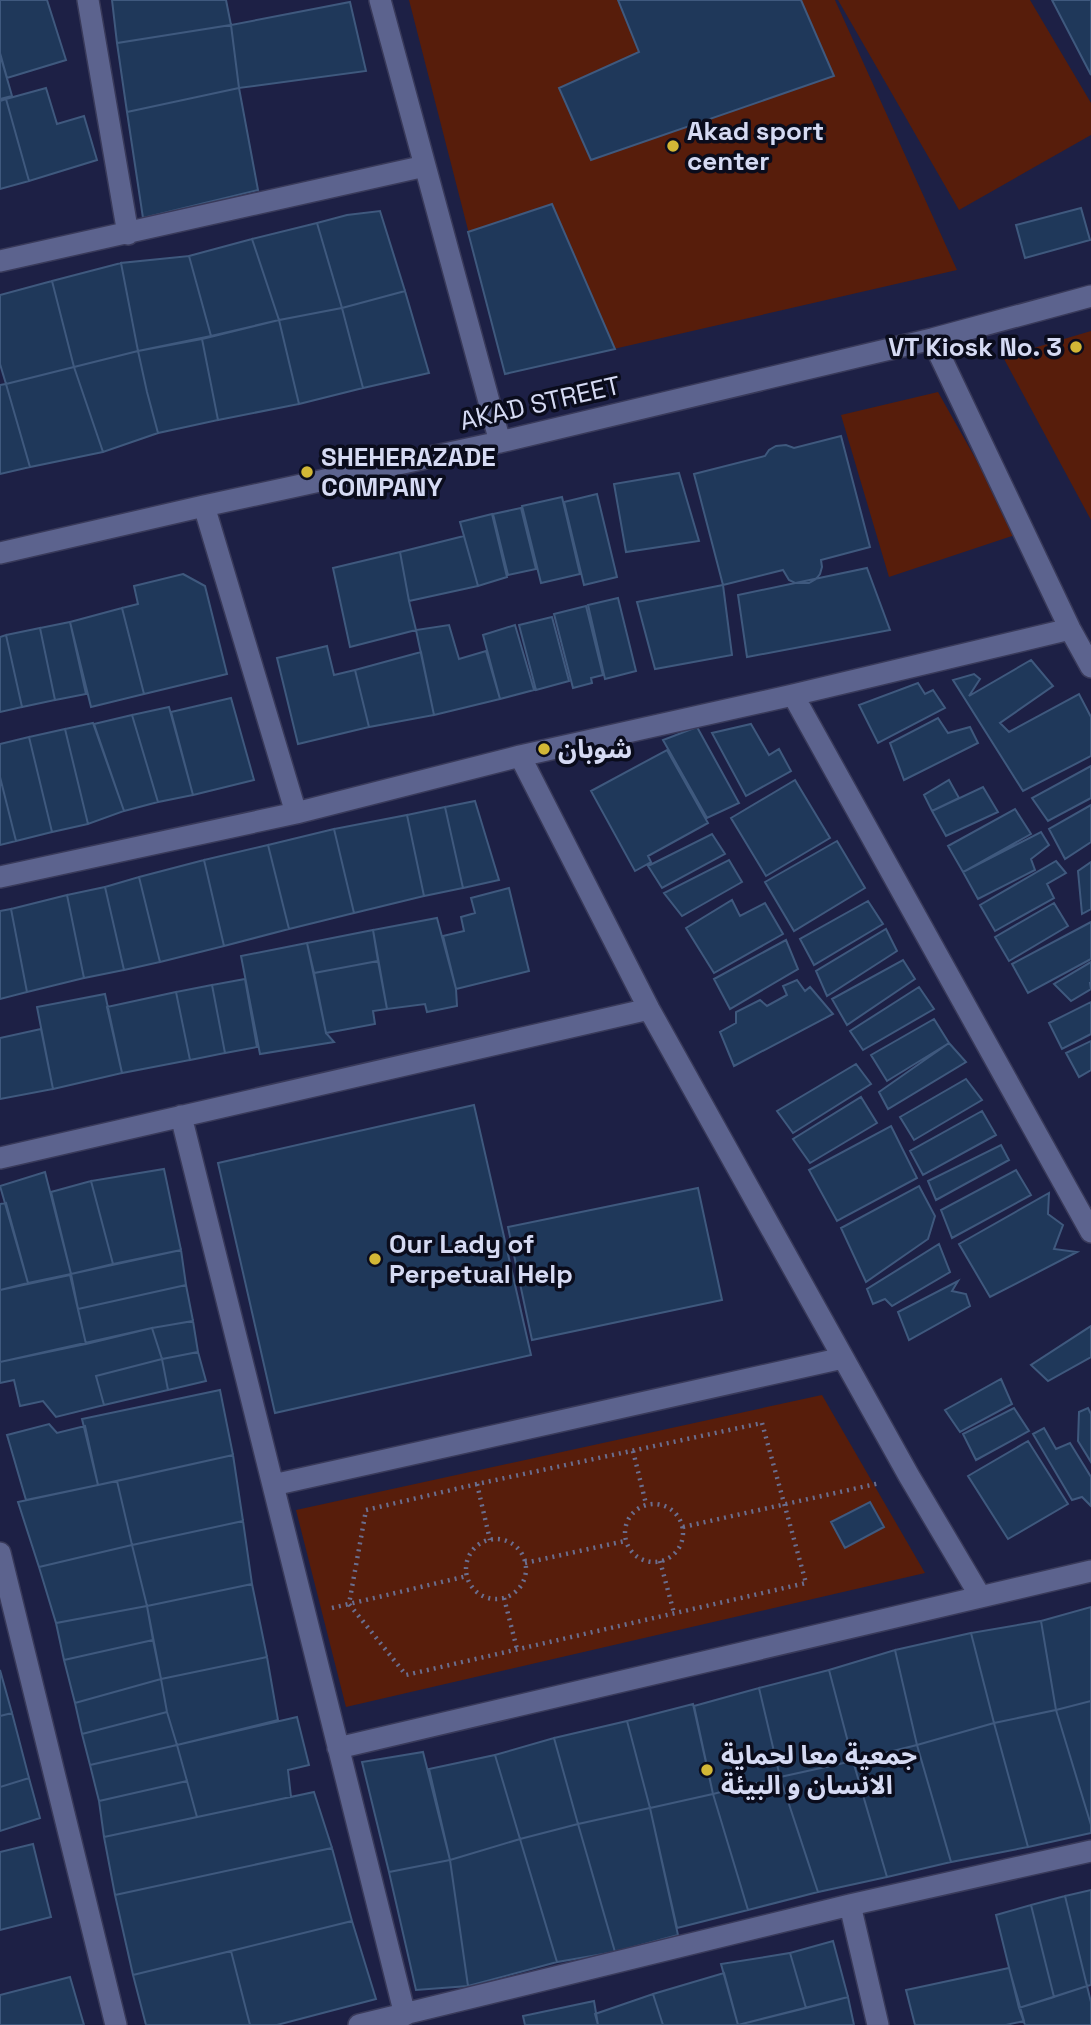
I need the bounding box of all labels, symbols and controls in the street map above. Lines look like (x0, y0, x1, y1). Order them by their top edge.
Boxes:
place label: Akad sport center (687, 114, 824, 178)
marker: Akad sport center (665, 138, 681, 154)
place label: VT Kiosk No. 3 (888, 330, 1062, 364)
marker: VT Kiosk No. 3 (1068, 339, 1084, 355)
street label: AKAD STREET (456, 368, 624, 438)
place label: SHEHERAZADE COMPANY (321, 440, 496, 504)
marker: SHEHERAZADE COMPANY (299, 464, 315, 480)
place label: شوبان (558, 732, 632, 766)
marker: شوبان (536, 741, 552, 757)
place label: Our Lady of Perpetual Help (389, 1227, 573, 1291)
marker: Our Lady of Perpetual Help (367, 1251, 383, 1267)
place label: جمعية معا لحماية الانسان و البيئة (721, 1738, 917, 1802)
marker: جمعية معا لحماية الانسان و البيئة (699, 1762, 715, 1778)

